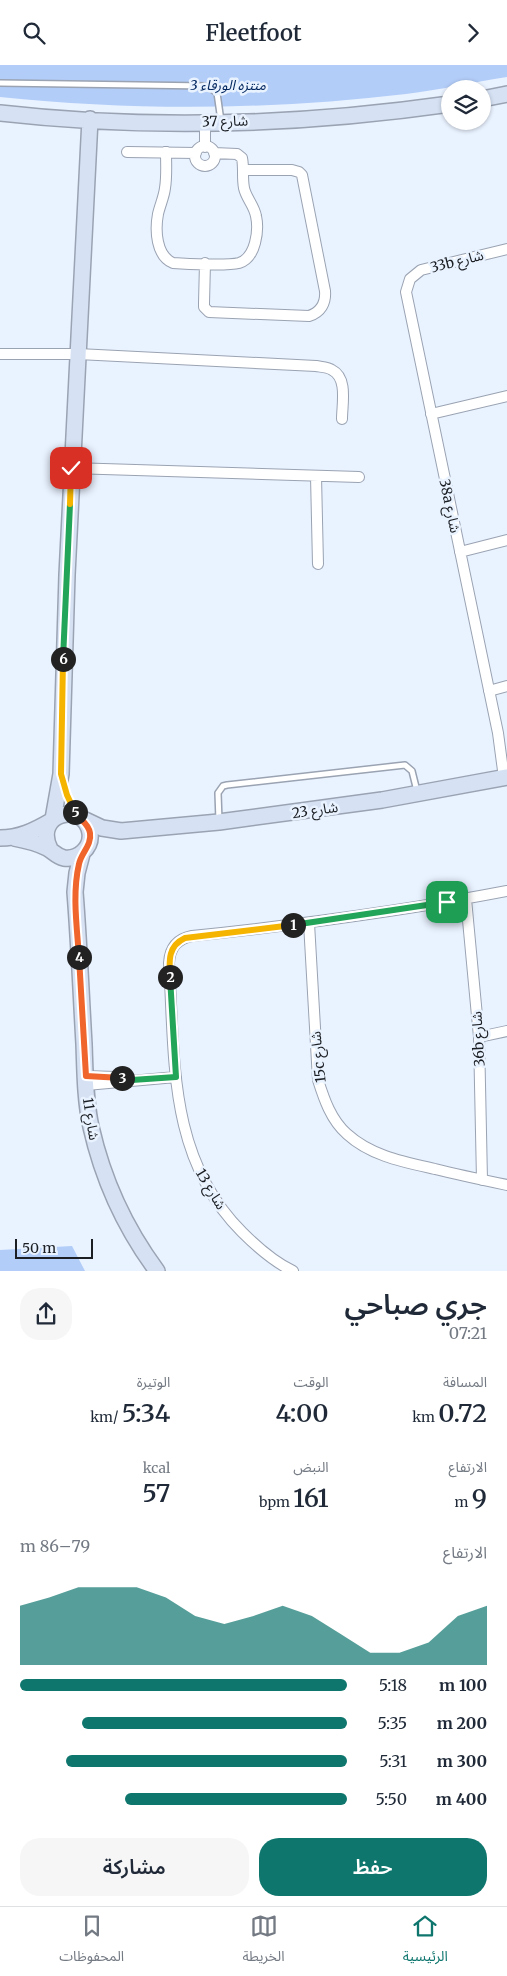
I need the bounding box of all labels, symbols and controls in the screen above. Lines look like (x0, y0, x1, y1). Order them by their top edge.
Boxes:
icon: search (20, 19, 48, 47)
text: Fleetfoot (205, 19, 302, 47)
icon: forward (459, 19, 487, 47)
park label: منتزه الورقاء 3 (190, 76, 267, 94)
map controls (441, 80, 491, 130)
button: layers (441, 80, 491, 130)
street label: شارع 37 (202, 112, 248, 132)
street label: 33b شارع (429, 246, 486, 278)
pin (50, 447, 92, 489)
icon: check (57, 454, 85, 482)
street label: 38a شارع (434, 477, 464, 535)
pin: 6 (50, 647, 76, 671)
text: 6 (59, 650, 68, 668)
street label: شارع 23 (291, 798, 340, 824)
pin: 5 (62, 799, 88, 825)
text: 5 (71, 803, 80, 821)
pin (426, 881, 468, 923)
icon: arrive (433, 888, 461, 916)
pin: 1 (280, 913, 306, 937)
text: 1 (290, 916, 297, 934)
pin: 4 (66, 945, 92, 969)
text: 4 (75, 948, 84, 966)
pin: 2 (158, 965, 182, 989)
text: 2 (166, 968, 175, 986)
street label: 36b شارع (468, 1011, 490, 1067)
street label: 15c شارع (306, 1030, 332, 1084)
pin: 3 (110, 1065, 134, 1091)
text: 3 (118, 1069, 127, 1087)
street label: شارع 11 (77, 1096, 103, 1142)
street label: شارع 13 (190, 1165, 230, 1214)
scale bar (15, 1236, 92, 1259)
text: 50 m (22, 1239, 56, 1257)
text: جري صباحي (344, 1286, 487, 1322)
button: share (20, 1288, 72, 1340)
text: 07:21 (449, 1323, 487, 1343)
text: الوتيرة (137, 1373, 170, 1391)
text: الوقت (294, 1373, 329, 1391)
text: المسافة (443, 1373, 487, 1391)
text: 5:34 (122, 1397, 170, 1429)
text: 4:00 (275, 1397, 329, 1429)
text: 0.72 (438, 1397, 487, 1429)
text: /km (90, 1408, 122, 1426)
text: km (412, 1408, 438, 1426)
text: النبض (293, 1458, 329, 1476)
text: الارتفاع (449, 1458, 487, 1476)
text: kcal (143, 1459, 170, 1477)
text: 57 (142, 1477, 170, 1509)
text: 161 (293, 1482, 329, 1514)
text: 9 (472, 1482, 487, 1514)
text: bpm (259, 1493, 293, 1511)
text: m (455, 1493, 472, 1511)
text: 79–86 m (20, 1536, 90, 1556)
text: الارتفاع (443, 1542, 487, 1562)
text: 5:18 (379, 1675, 407, 1695)
text: 100 m (439, 1675, 487, 1695)
text: 5:35 (377, 1713, 407, 1733)
text: 200 m (437, 1713, 487, 1733)
text: 5:31 (379, 1751, 407, 1771)
text: 300 m (437, 1751, 487, 1771)
text: 5:50 (376, 1789, 407, 1809)
text: 400 m (436, 1789, 487, 1809)
button: مشاركة (20, 1838, 249, 1896)
button: حفظ (259, 1838, 487, 1896)
tab: المحفوظات (59, 1912, 124, 1971)
tab: الخريطة (243, 1912, 284, 1971)
tab: الرئيسية (403, 1912, 448, 1971)

